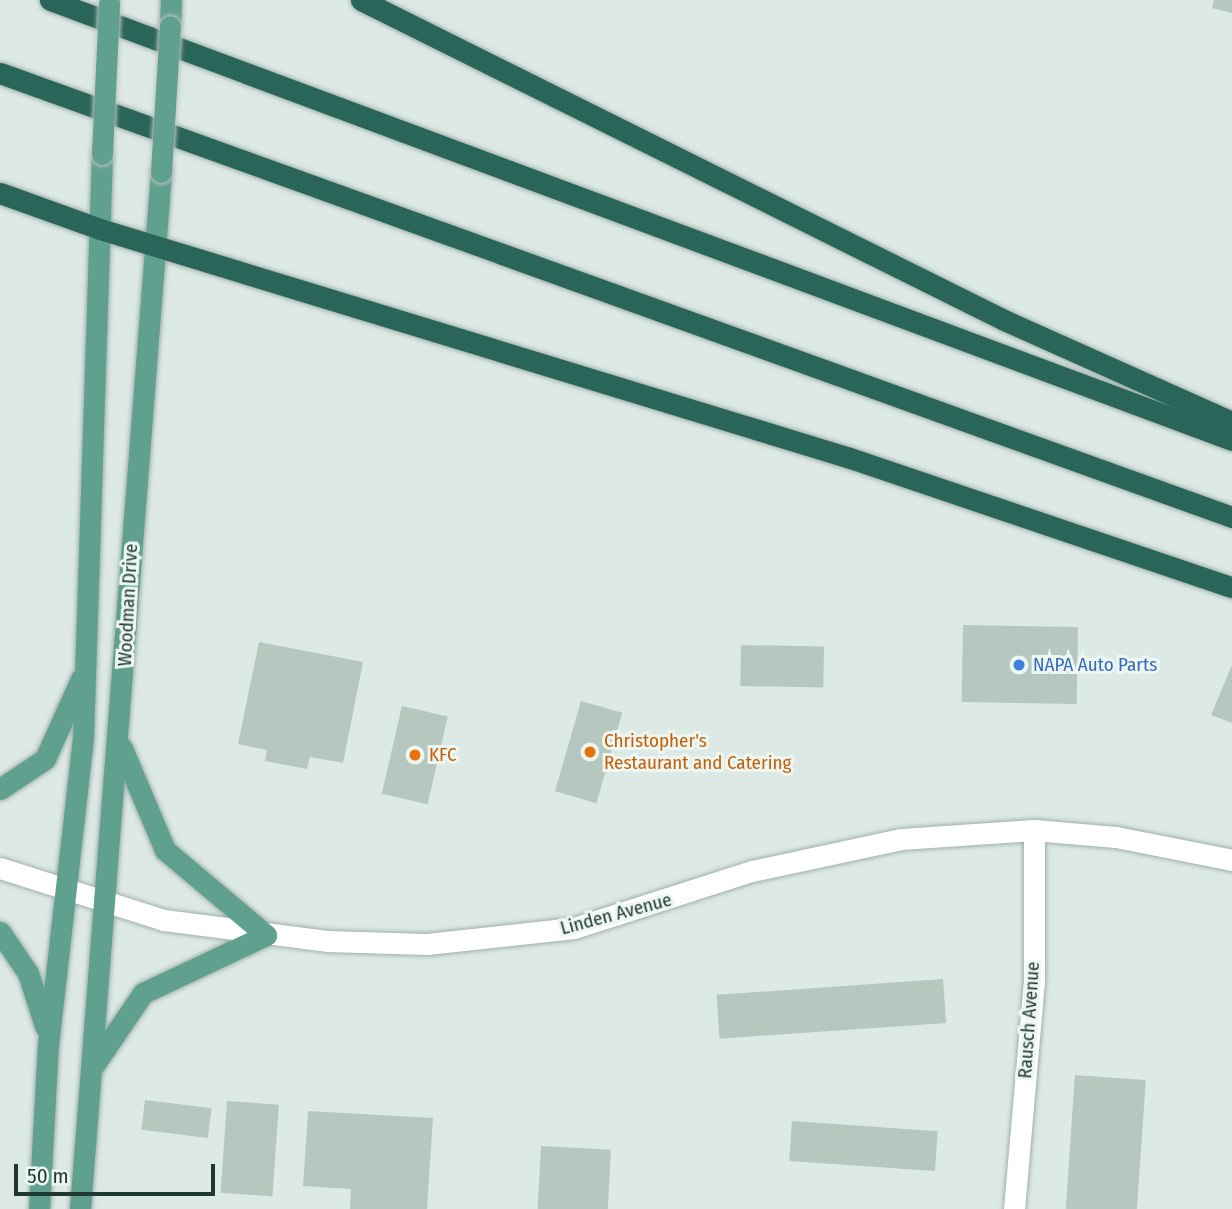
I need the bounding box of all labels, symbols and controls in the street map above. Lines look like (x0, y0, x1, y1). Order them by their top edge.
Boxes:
street label: Woodman Drive (113, 543, 143, 667)
place label: NAPA Auto Parts (1033, 654, 1157, 676)
marker: NAPA Auto Parts (1011, 657, 1027, 673)
place label: Christopher's Restaurant and Catering (604, 730, 791, 774)
place label: KFC (429, 744, 457, 766)
marker: Christopher's Restaurant and Catering (582, 744, 598, 760)
marker: KFC (407, 747, 423, 763)
street label: Linden Avenue (558, 888, 674, 940)
street label: Rausch Avenue (1014, 961, 1044, 1079)
scale bar (18, 1150, 219, 1194)
text: 50 m (27, 1163, 69, 1189)

